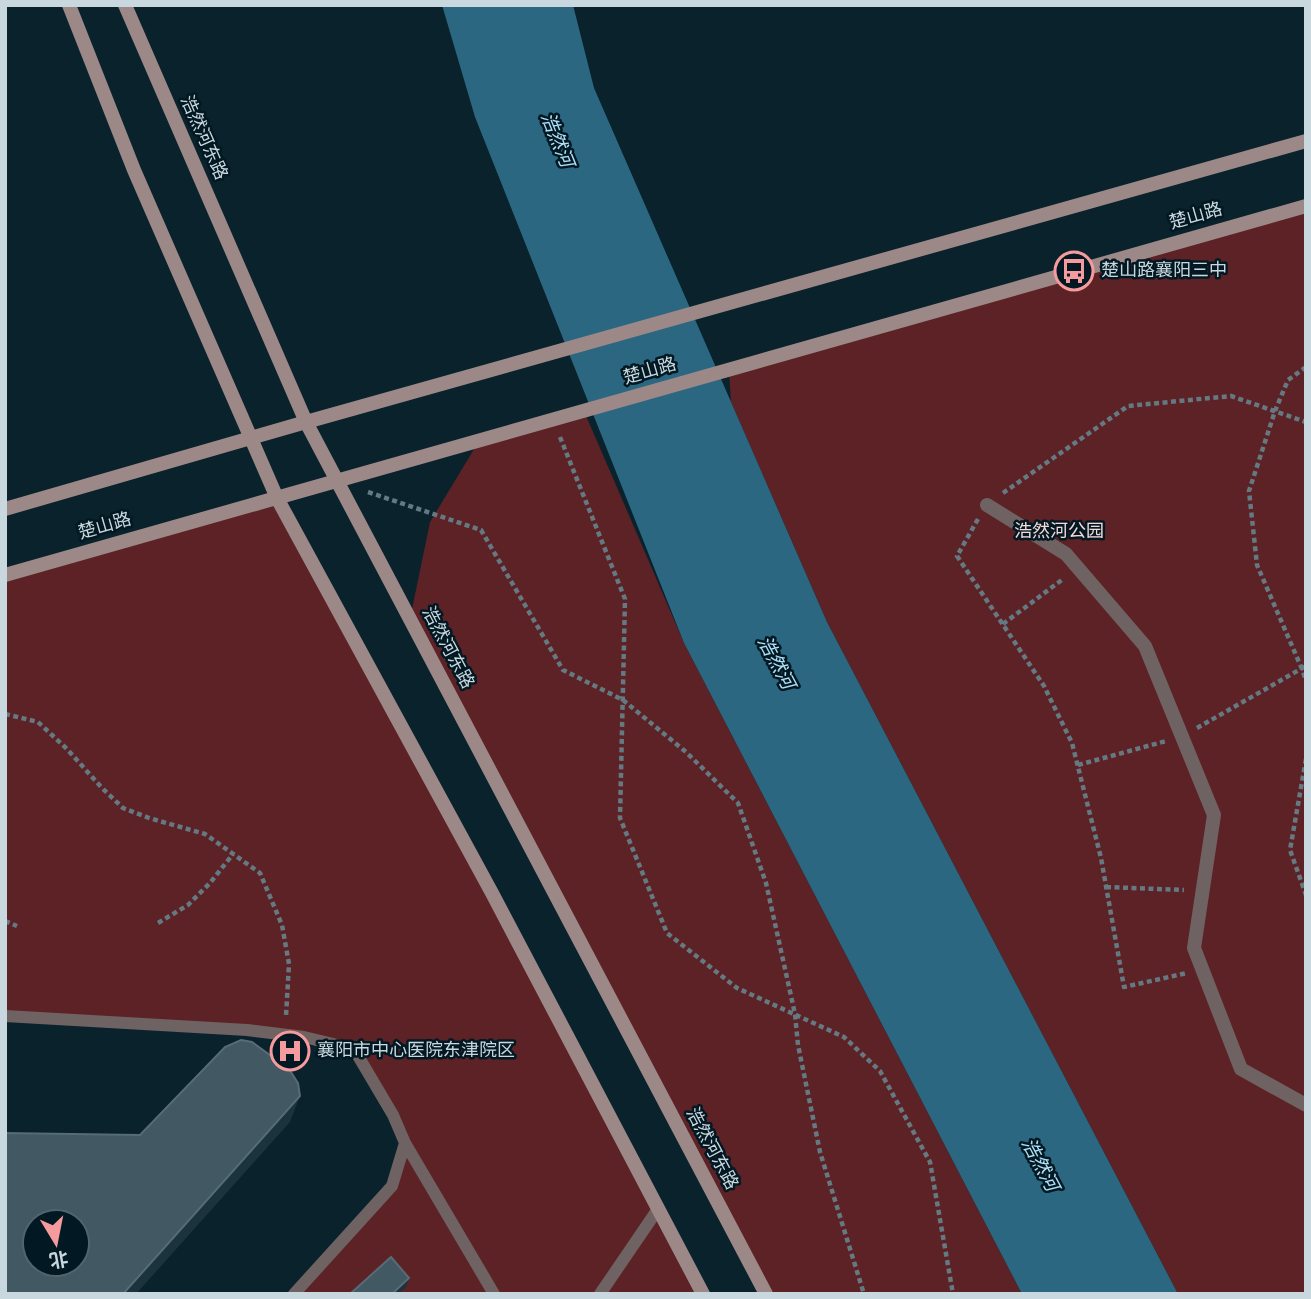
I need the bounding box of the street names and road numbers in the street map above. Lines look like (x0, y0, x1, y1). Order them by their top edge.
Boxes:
street label: 浩然河东路 (174, 92, 232, 184)
street label: 楚山路 (1167, 199, 1225, 235)
street label: 楚山路 (621, 354, 679, 390)
street label: 楚山路 (76, 509, 134, 545)
street label: 浩然河东路 (416, 603, 478, 693)
street label: 浩然河东路 (680, 1104, 742, 1194)

